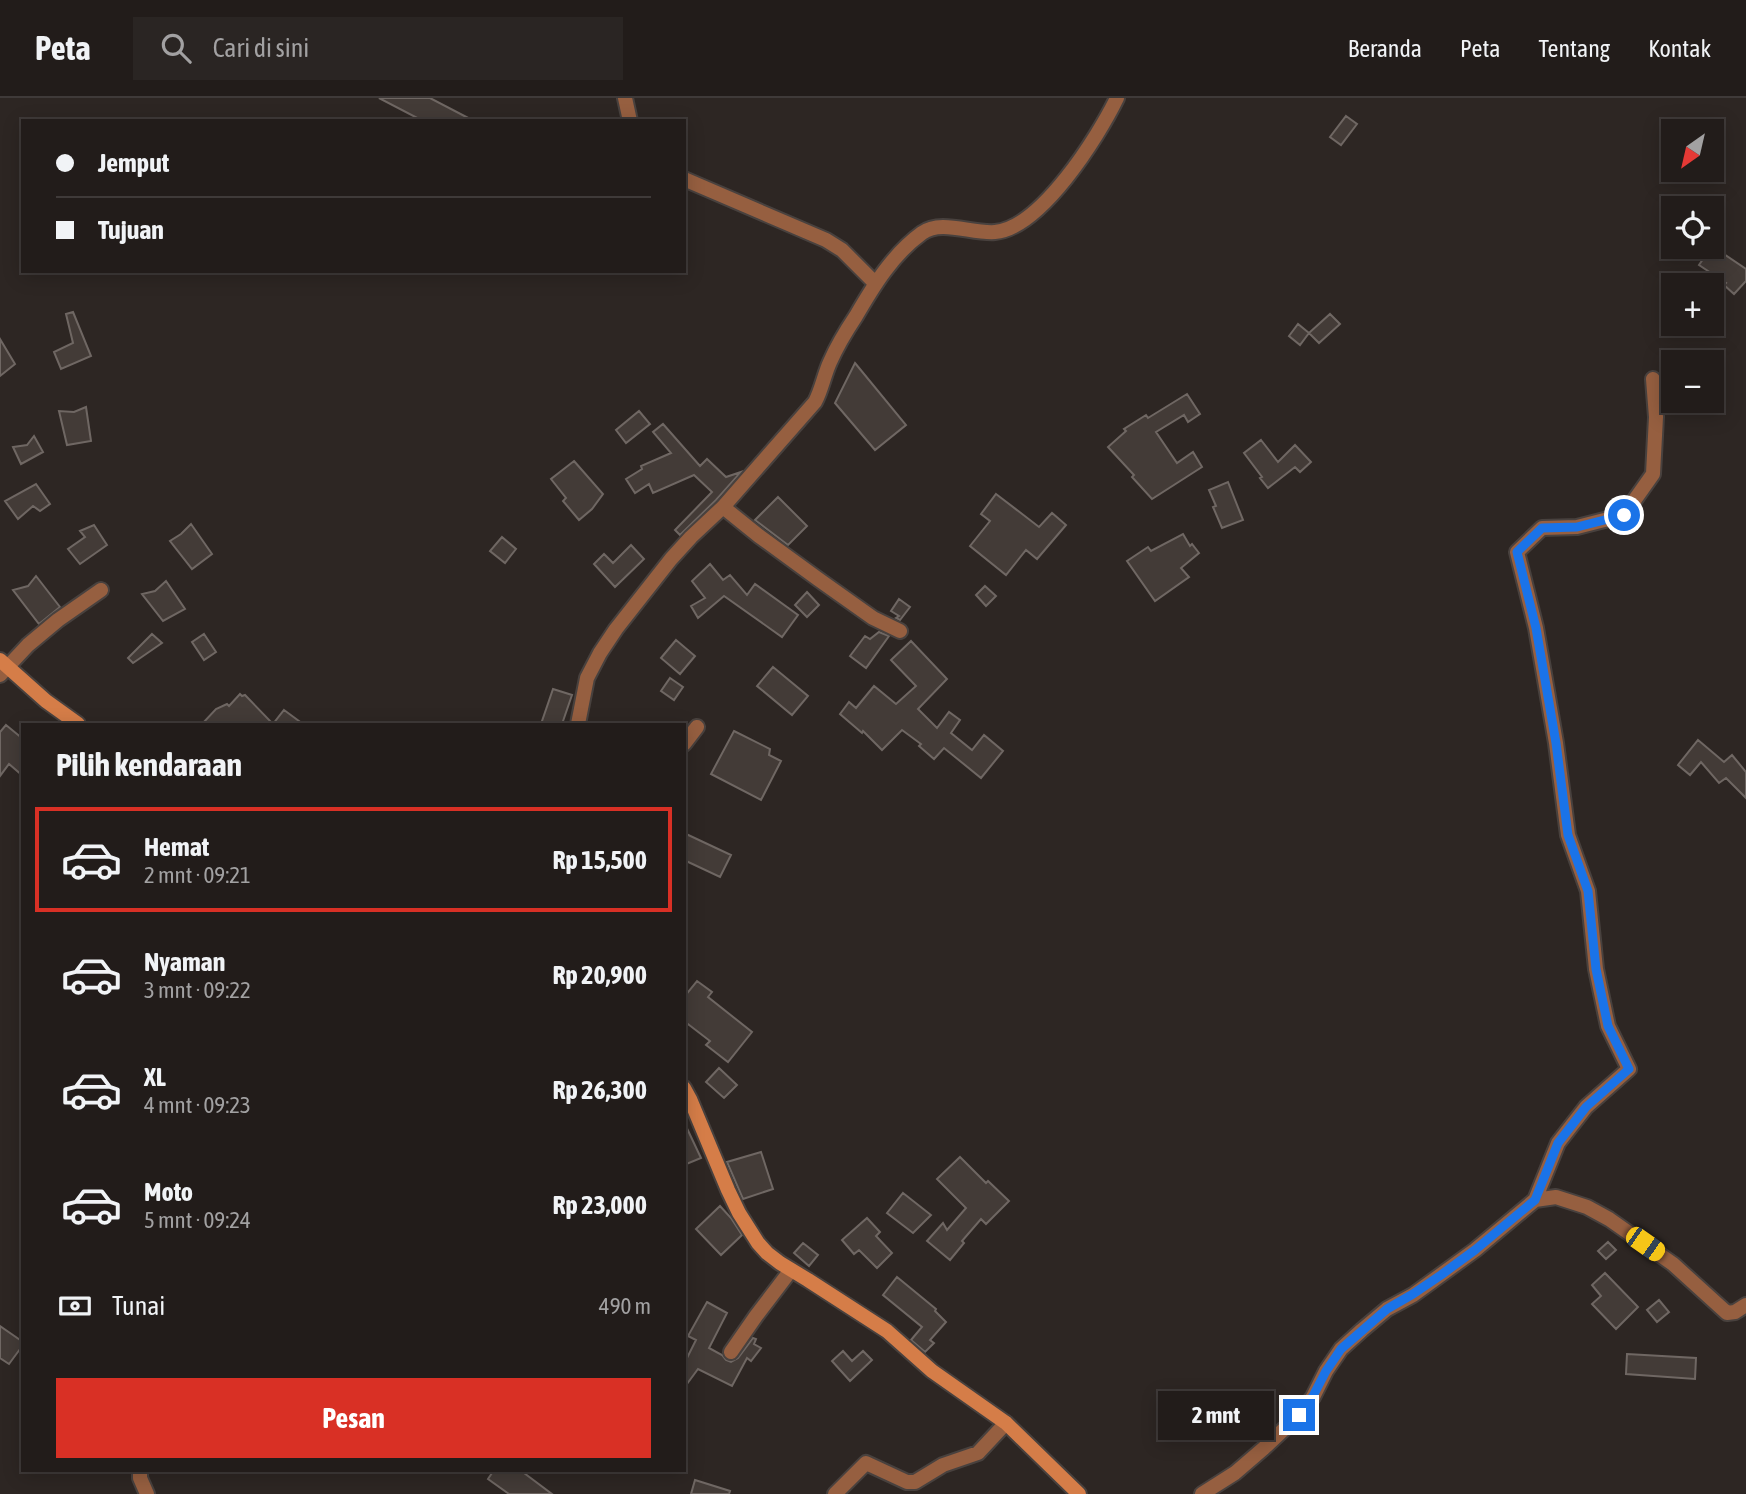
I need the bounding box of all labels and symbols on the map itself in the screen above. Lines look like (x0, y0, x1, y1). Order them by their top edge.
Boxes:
north arrow (1661, 119, 1724, 182)
route start (1608, 499, 1640, 531)
car (1622, 1223, 1669, 1265)
callout: 2 mnt (1159, 1390, 1274, 1440)
route end (1283, 1399, 1315, 1431)

